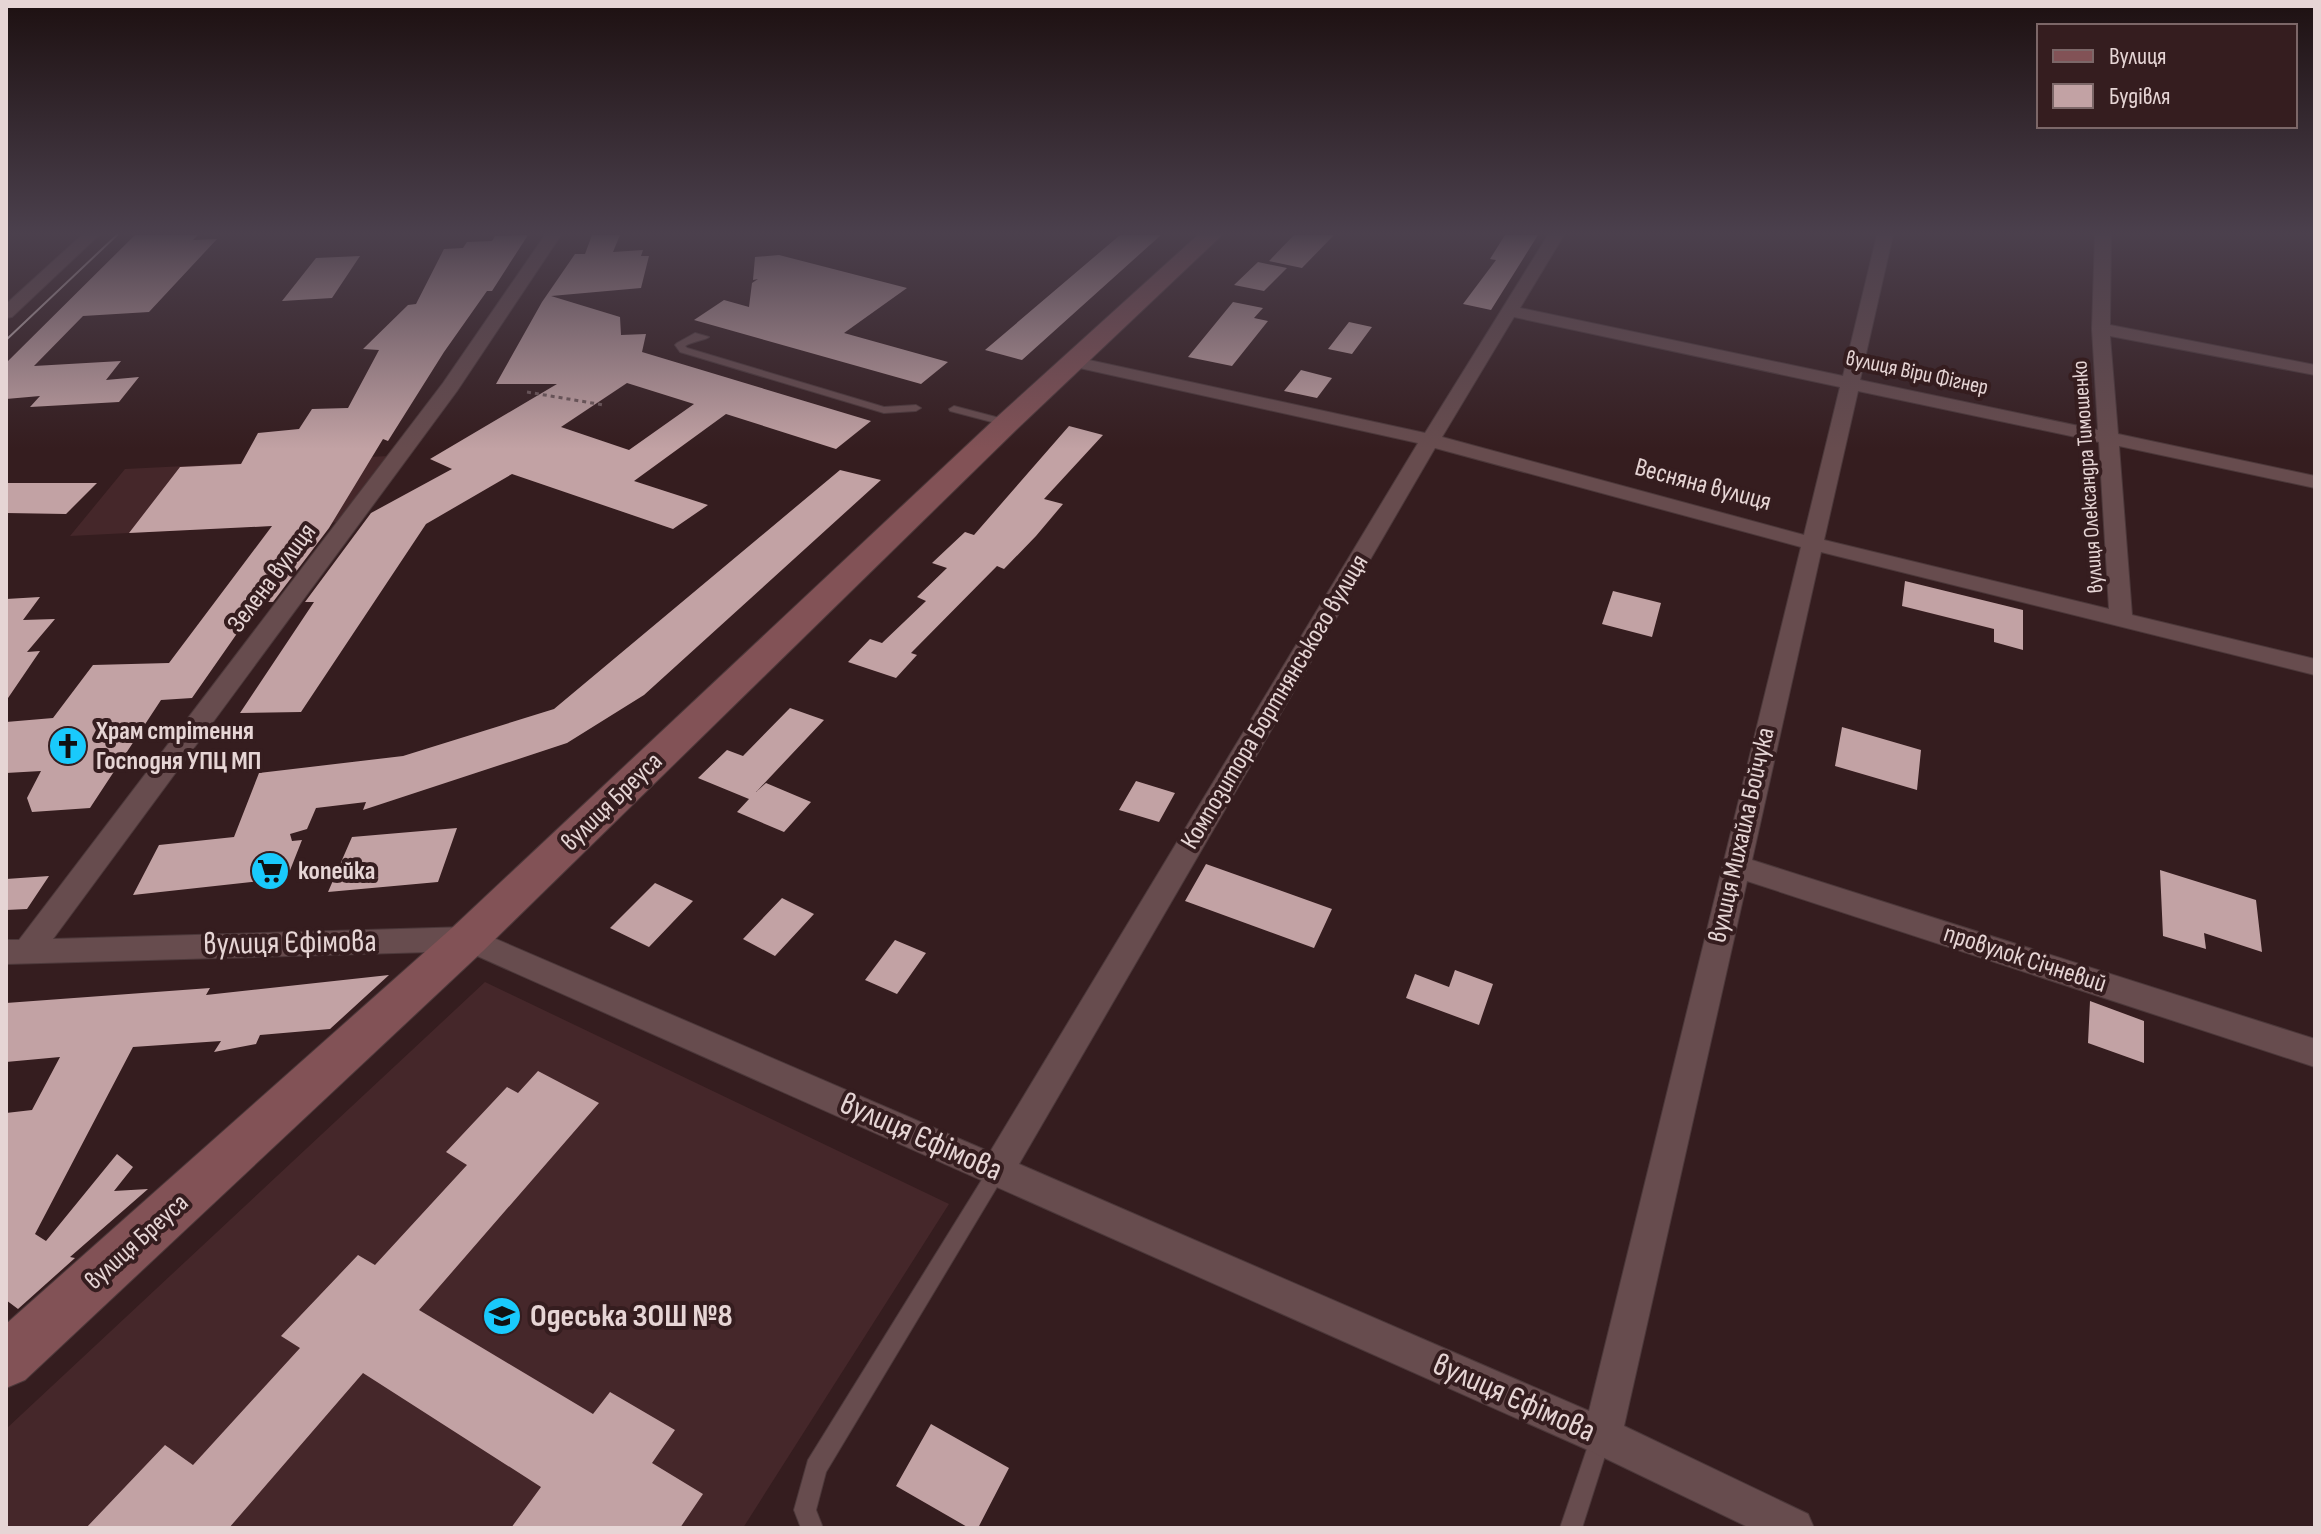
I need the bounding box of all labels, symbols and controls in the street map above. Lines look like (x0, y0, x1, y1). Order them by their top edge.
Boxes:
legend (2037, 24, 2297, 128)
text: Вулиця (2109, 42, 2167, 71)
text: Будівля (2109, 82, 2170, 111)
street label: вулиця Віри Фігнер (1843, 345, 1991, 401)
street label: вулиця Олександра Тимошенко (2066, 360, 2110, 594)
street label: Весняна вулиця (1631, 452, 1775, 518)
street label: Зелена вулиця (221, 517, 323, 639)
street label: Композитора Бортнянського вулиця (1175, 549, 1375, 855)
place label: Храм стрітення Господня УПЦ МП (95, 716, 261, 777)
church icon: Храм стрітення Господня УПЦ МП (47, 725, 89, 767)
street label: вулиця Михайла Бойчука (1702, 725, 1782, 945)
street label: вулиця Бреуса (555, 746, 669, 858)
supermarket icon: копейка (249, 850, 291, 892)
place label: копейка (298, 856, 375, 887)
street label: провулок Січневий (1940, 918, 2110, 1000)
street label: вулиця Єфімова (203, 922, 377, 964)
street label: вулиця Єфімова (834, 1084, 1008, 1190)
street label: вулиця Бреуса (79, 1188, 195, 1296)
school or university icon: Одеська ЗОШ №8 (481, 1295, 523, 1337)
place label: Одеська ЗОШ №8 (530, 1297, 733, 1336)
street label: вулиця Єфімова (1427, 1345, 1601, 1451)

